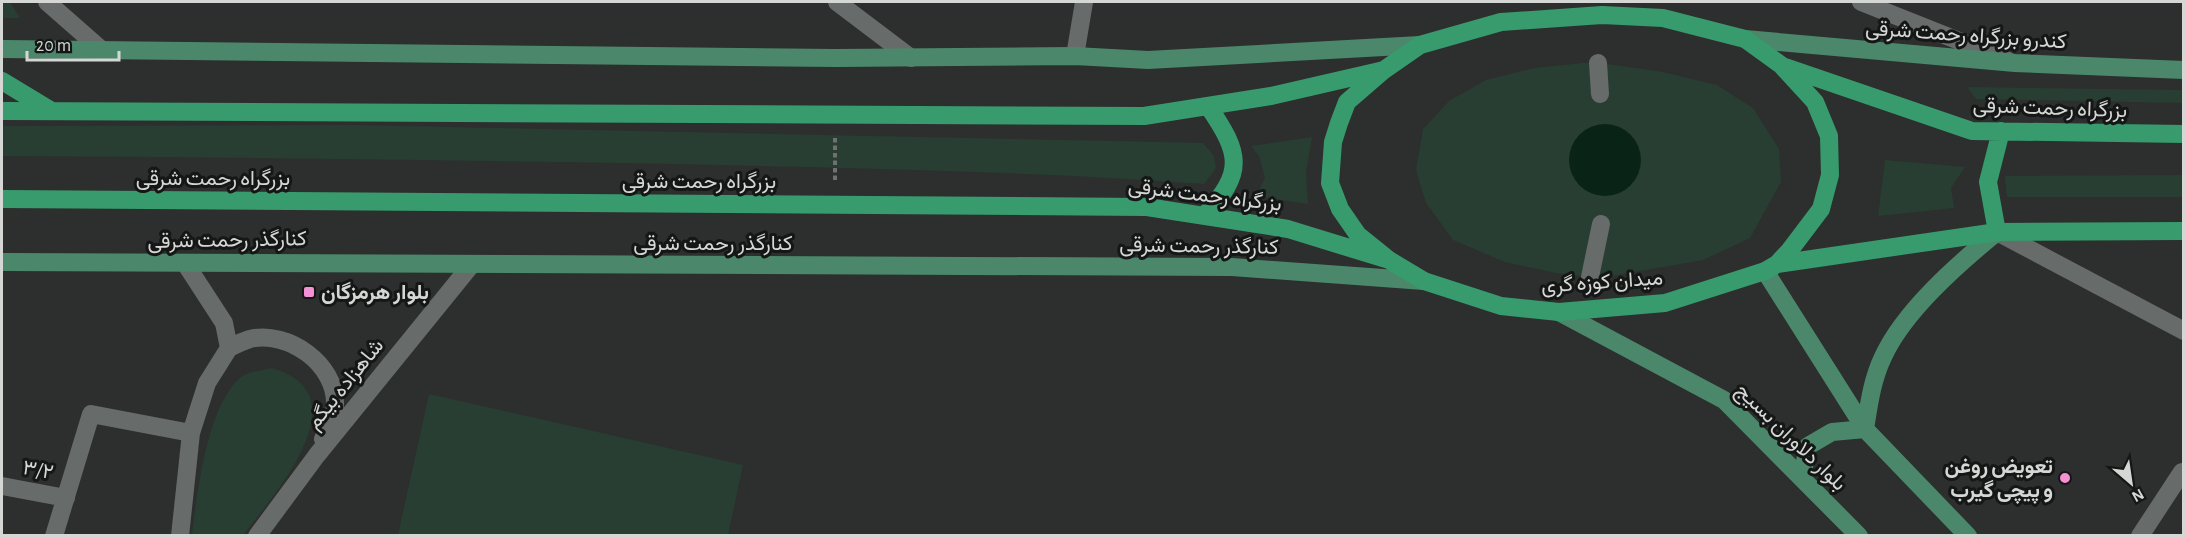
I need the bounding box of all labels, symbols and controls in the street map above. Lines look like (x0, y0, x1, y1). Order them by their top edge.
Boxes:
street label: کندرو بزرگراه رحمت شرقی (1865, 17, 2067, 55)
scale bar (27, 24, 118, 62)
text: 20 m (36, 37, 71, 55)
street label: بزرگراه رحمت شرقی (1972, 95, 2128, 123)
street label: بزرگراه رحمت شرقی (136, 168, 290, 191)
street label: بزرگراه رحمت شرقی (622, 171, 776, 194)
street label: بزرگراه رحمت شرقی (1127, 175, 1283, 217)
street label: کنارگذر رحمت شرقی (147, 228, 307, 254)
street label: کنارگذر رحمت شرقی (633, 233, 793, 256)
street label: کنارگذر رحمت شرقی (1119, 234, 1279, 260)
street label: میدان کوزه گری (1540, 267, 1664, 299)
place label: بلوار هرمزگان (321, 281, 429, 305)
marker: بلوار هرمزگان (302, 285, 316, 299)
street label: شاهزاده بیگم (302, 335, 390, 435)
street label: بلوار دلاوران بسیج (1730, 379, 1850, 497)
north arrow (2101, 453, 2161, 513)
place label: تعویض روغن و پیچی گیرب (1944, 456, 2053, 504)
street label: ۳/۲ (21, 457, 55, 483)
marker: تعویض روغن و پیچی گیرب (2058, 471, 2072, 485)
text: N (2129, 486, 2147, 505)

